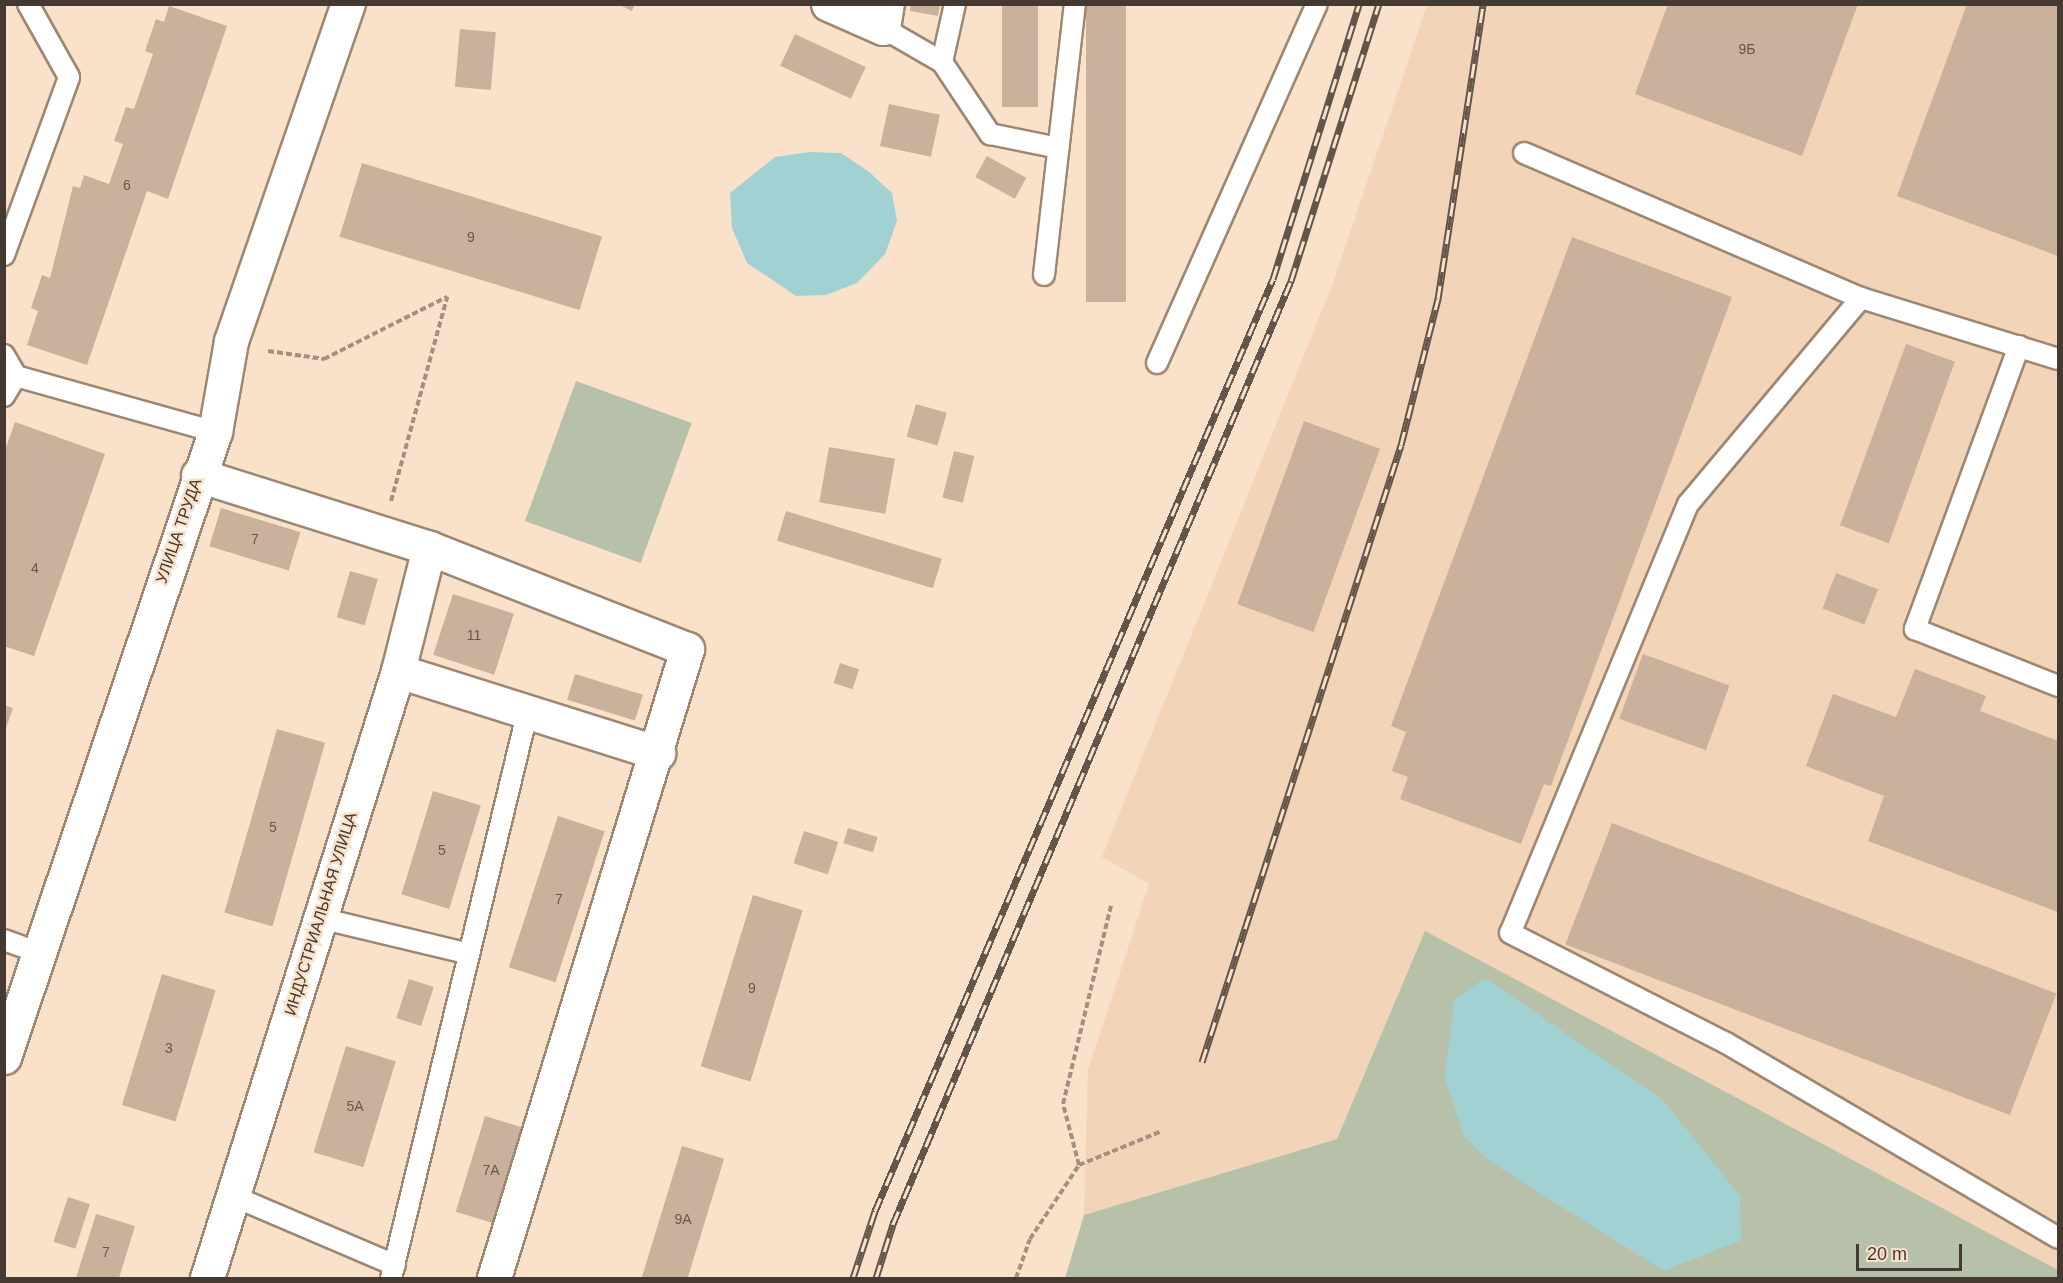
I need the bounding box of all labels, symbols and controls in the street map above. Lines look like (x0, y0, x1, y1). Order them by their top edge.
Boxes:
house number: 9Б (1739, 41, 1755, 57)
house number: 6 (123, 177, 131, 193)
house number: 9 (467, 229, 475, 245)
street label: УЛИЦА ТРУДА (152, 476, 206, 586)
house number: 7 (251, 531, 259, 547)
house number: 4 (31, 560, 39, 576)
house number: 11 (467, 627, 481, 643)
street label: ИНДУСТРИАЛЬНАЯ УЛИЦА (281, 810, 361, 1018)
house number: 5 (269, 819, 277, 835)
house number: 5 (438, 842, 446, 858)
house number: 7 (555, 891, 563, 907)
house number: 9 (748, 980, 756, 996)
house number: 3 (165, 1040, 173, 1056)
house number: 5А (346, 1098, 364, 1114)
house number: 7А (482, 1162, 500, 1178)
house number: 9А (674, 1211, 692, 1227)
scale bar (1859, 1232, 1966, 1270)
house number: 7 (102, 1244, 110, 1260)
text: 20 m (1867, 1244, 1907, 1264)

